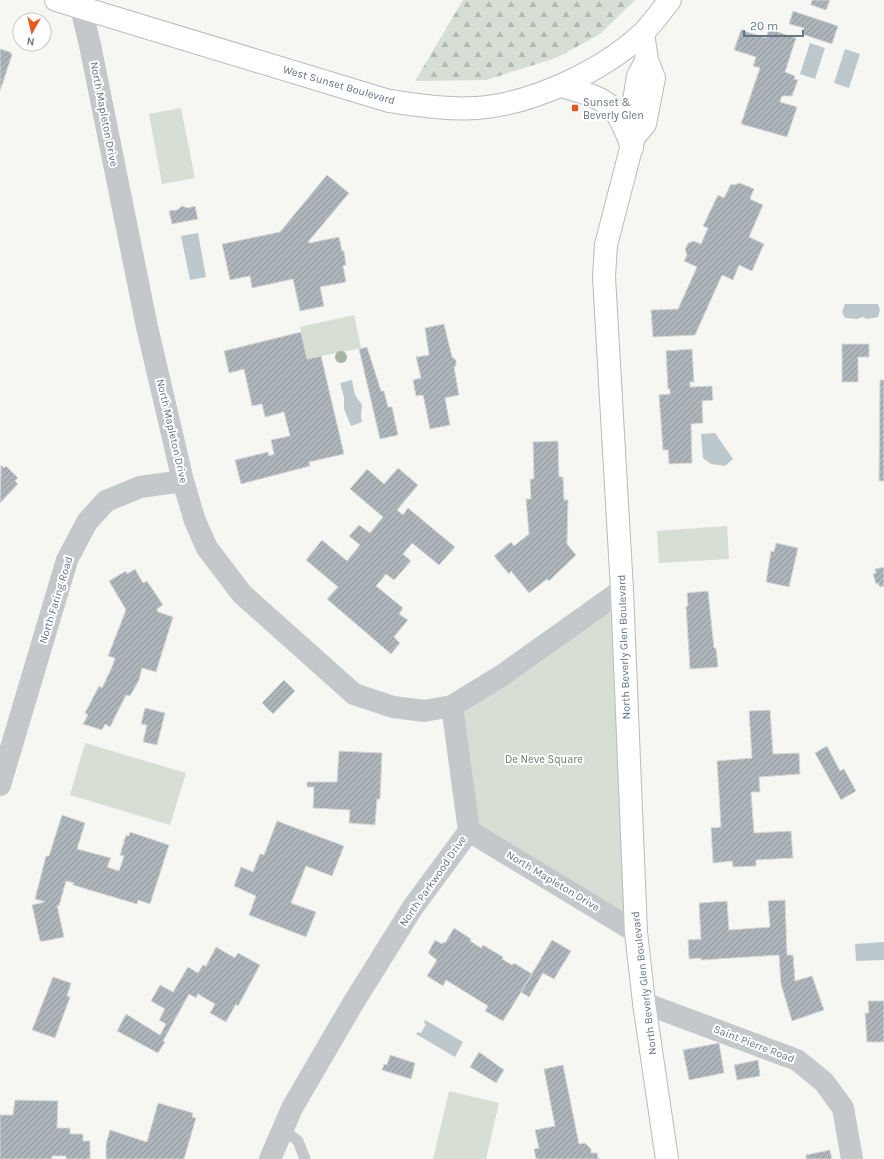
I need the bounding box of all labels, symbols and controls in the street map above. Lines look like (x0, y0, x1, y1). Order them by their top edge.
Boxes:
north arrow (12, 12, 52, 52)
scale bar (744, 12, 803, 38)
text: 20 m (750, 19, 778, 33)
text: N (26, 34, 35, 48)
street label: North Mapleton Drive (87, 60, 121, 168)
street label: West Sunset Boulevard (281, 63, 397, 107)
place label: Sunset & Beverly Glen (583, 96, 644, 122)
marker: Sunset & Beverly Glen (570, 103, 580, 113)
street label: North Mapleton Drive (154, 378, 190, 485)
street label: North Faring Road (37, 555, 75, 645)
street label: North Beverly Glen Boulevard (615, 574, 633, 720)
park label: De Neve Square (505, 753, 583, 766)
street label: North Parkwood Drive (397, 833, 470, 929)
street label: North Mapleton Drive (504, 848, 602, 914)
street label: North Beverly Glen Boulevard (629, 910, 659, 1056)
street label: Saint Pierre Road (712, 1023, 796, 1065)

